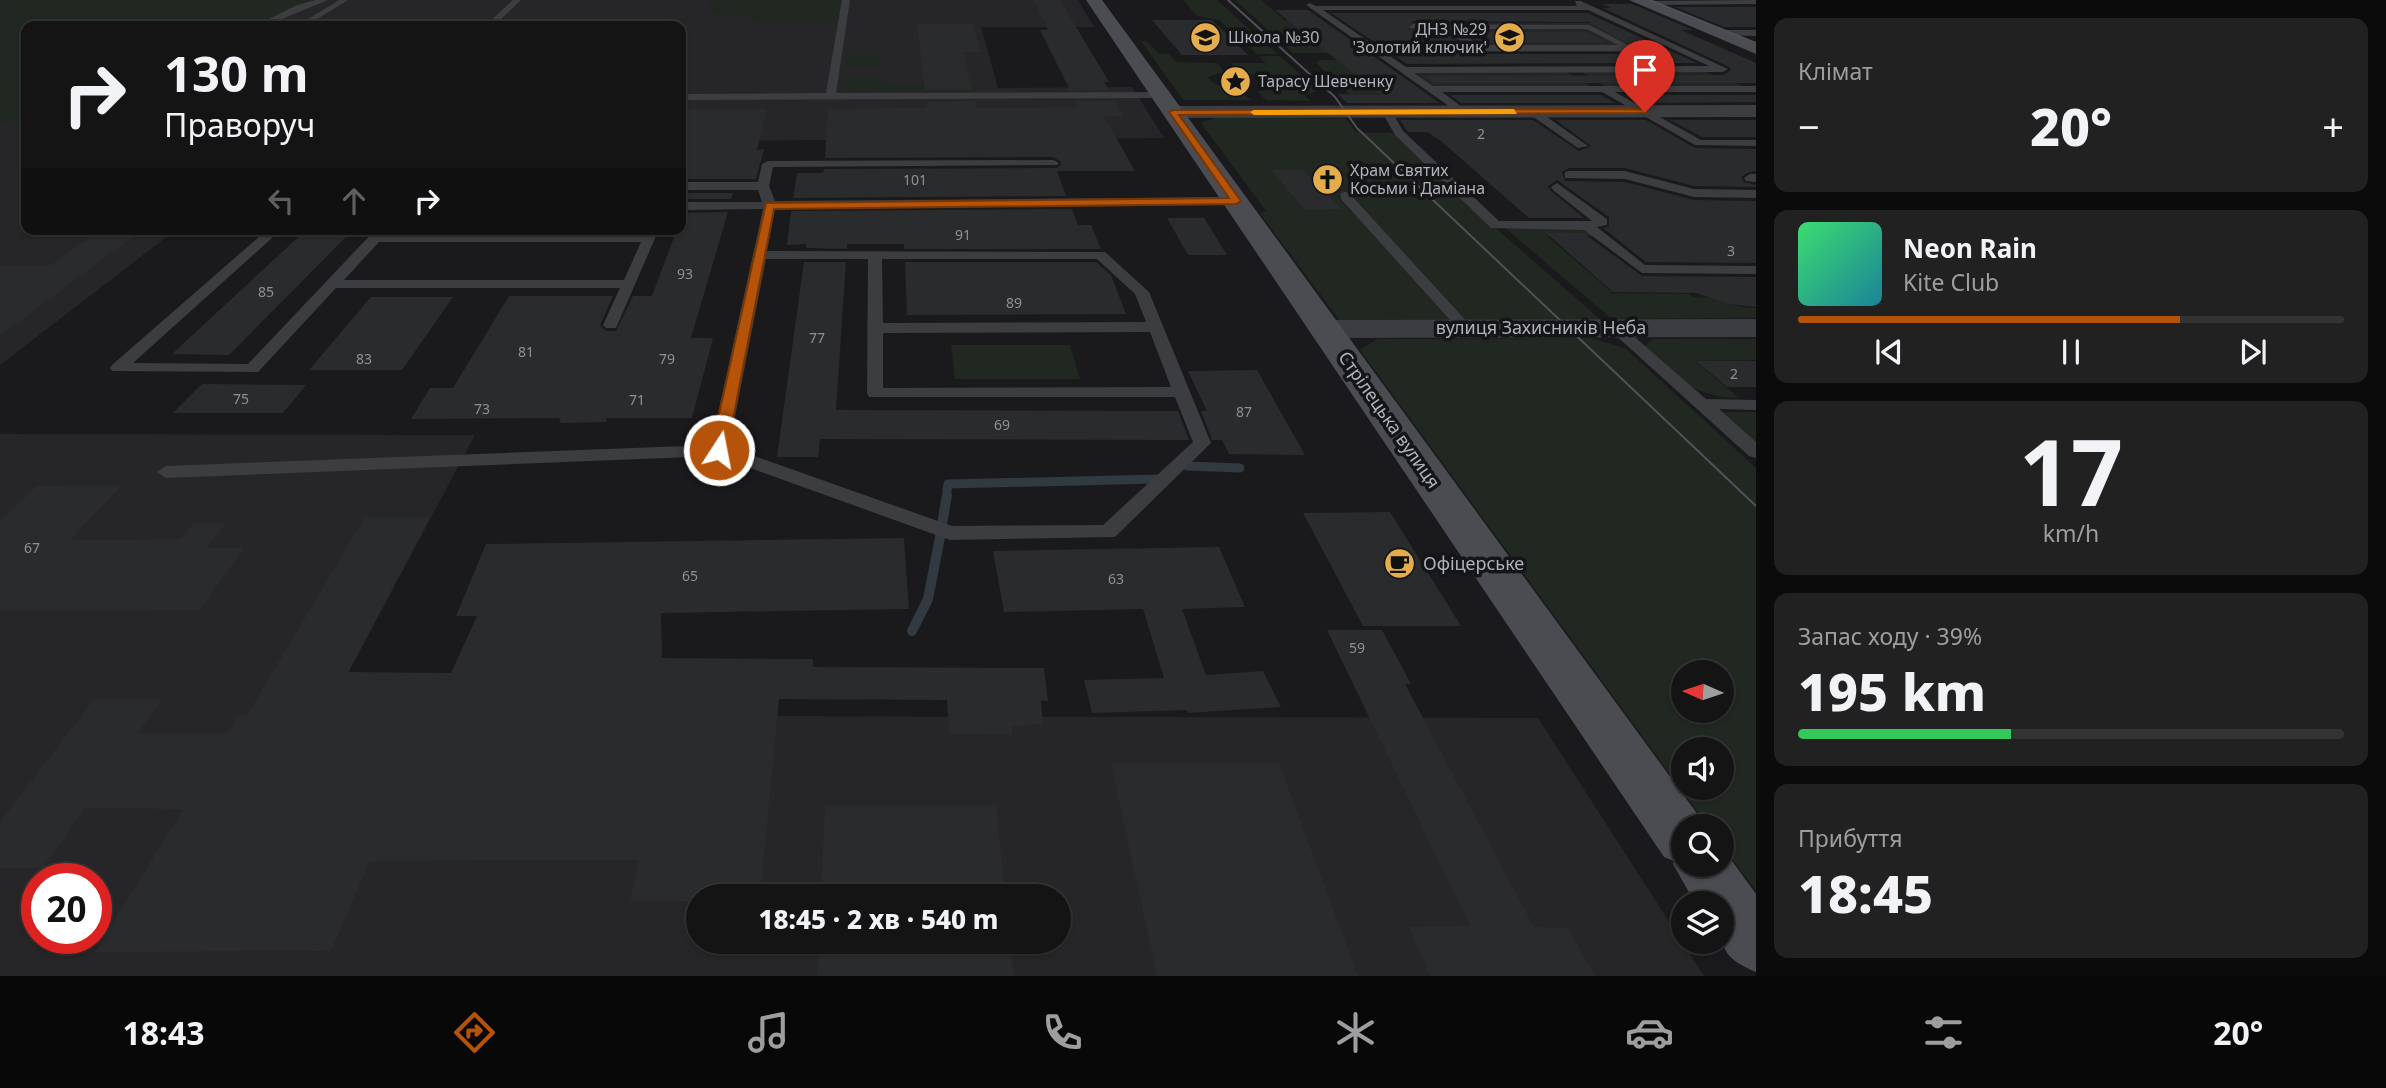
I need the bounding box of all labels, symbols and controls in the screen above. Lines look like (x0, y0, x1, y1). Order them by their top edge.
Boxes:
place label: ДНЗ №29 'Золотий ключик' (1352, 18, 1487, 58)
school or university icon: Школа №30 (1188, 20, 1222, 54)
school or university icon: ДНЗ №29 'Золотий ключик' (1493, 21, 1527, 55)
place label: Школа №30 (1228, 26, 1319, 48)
text: 130 m (164, 40, 309, 106)
pin (1615, 40, 1675, 112)
icon: right (49, 49, 140, 140)
icon: arrive (1626, 51, 1664, 89)
text: Клімат (1798, 55, 1873, 87)
place icon: Тарасу Шевченку (1218, 64, 1252, 98)
place label: Тарасу Шевченку (1258, 70, 1394, 92)
text: 20° (2030, 90, 2112, 161)
text: − (1798, 100, 1820, 152)
text: + (2322, 100, 2344, 152)
text: Праворуч (164, 103, 315, 146)
house number: 2 (1477, 124, 1485, 143)
place label: Храм Святих Косьми і Даміана (1350, 159, 1485, 199)
church icon: Храм Святих Косьми і Даміана (1310, 162, 1344, 196)
house number: 101 (903, 170, 927, 189)
icon: left (262, 182, 300, 220)
icon: ahead (335, 182, 373, 220)
icon: right (408, 182, 446, 220)
house number: 91 (955, 225, 971, 244)
text: Neon Rain (1903, 230, 2037, 266)
house number: 3 (1727, 241, 1735, 260)
house number: 93 (677, 264, 693, 283)
text: Kite Club (1903, 266, 1999, 298)
house number: 85 (258, 282, 274, 301)
house number: 89 (1006, 293, 1022, 312)
street label: вулиця Захисників Неба (1436, 315, 1646, 339)
house number: 77 (809, 328, 825, 347)
icon: previous (1870, 333, 1908, 371)
icon: pause (2052, 333, 2090, 371)
icon: next (2234, 333, 2272, 371)
house number: 81 (518, 342, 534, 361)
street label: Стрілецька вулиця (1334, 346, 1446, 493)
house number: 83 (356, 349, 372, 368)
house number: 79 (659, 349, 675, 368)
house number: 2 (1730, 364, 1738, 383)
house number: 75 (233, 389, 249, 408)
house number: 71 (629, 390, 645, 409)
house number: 73 (474, 399, 490, 418)
house number: 87 (1236, 402, 1252, 421)
text: 17 (2019, 409, 2123, 533)
position arrow (682, 413, 756, 487)
house number: 69 (994, 415, 1010, 434)
text: km/h (2043, 517, 2099, 549)
house number: 67 (24, 538, 40, 557)
cafe icon: Офіцерське (1383, 547, 1417, 581)
place label: Офіцерське (1423, 551, 1524, 575)
house number: 65 (682, 566, 698, 585)
house number: 63 (1108, 569, 1124, 588)
text: Запас ходу · 39% (1798, 620, 1982, 652)
house number: 59 (1349, 638, 1365, 657)
text: 195 km (1798, 655, 1986, 726)
north arrow (1671, 660, 1734, 723)
map controls (1671, 660, 1734, 954)
button: sound (1671, 737, 1734, 800)
button: search (1671, 814, 1734, 877)
text: Прибуття (1798, 822, 1903, 854)
text: 18:45 (1798, 857, 1933, 928)
speed limit sign: 20 (21, 863, 112, 954)
button: layers (1671, 891, 1734, 954)
text: 18:45 · 2 хв · 540 m (759, 901, 998, 937)
icon: directions (450, 1008, 499, 1057)
icon: music (744, 1008, 793, 1057)
icon: phone (1038, 1008, 1087, 1057)
icon: climate (1331, 1008, 1380, 1057)
icon: car (1625, 1008, 1674, 1057)
icon: filters (1919, 1008, 1968, 1057)
text: 18:43 (122, 1011, 205, 1054)
text: 20° (2213, 1011, 2263, 1054)

